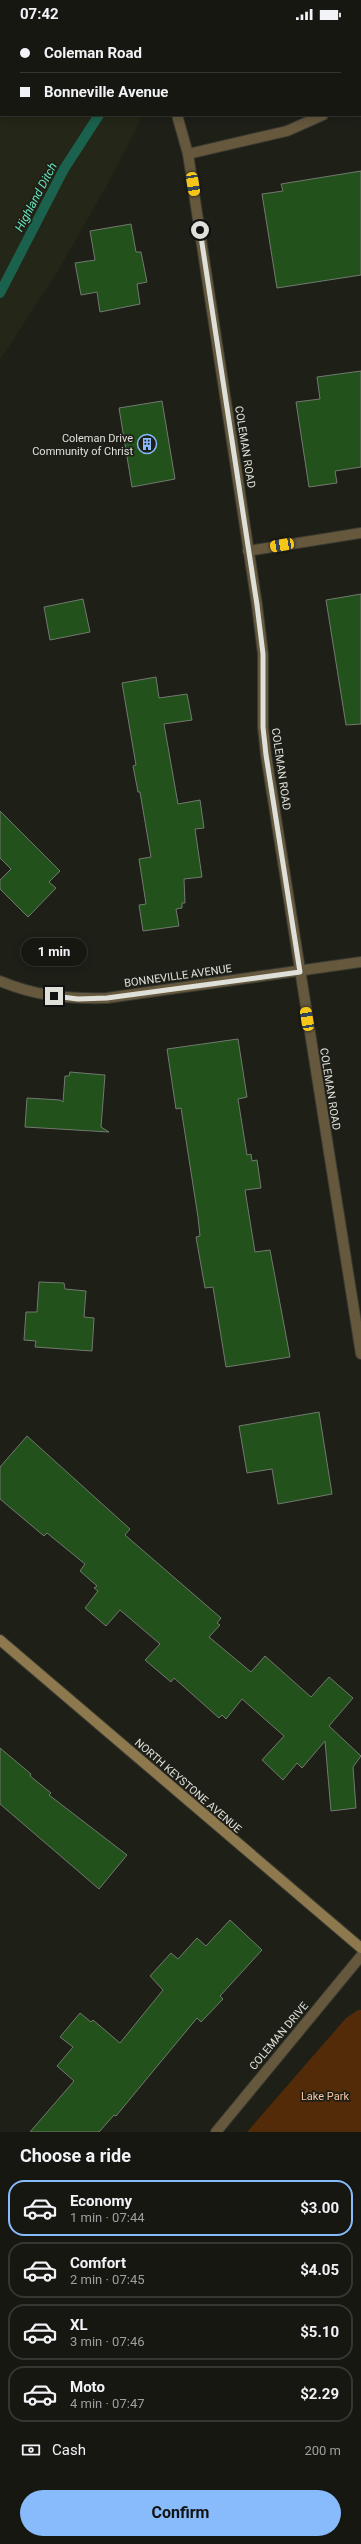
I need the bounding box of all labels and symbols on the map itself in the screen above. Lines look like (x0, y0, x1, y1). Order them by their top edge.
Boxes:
water label: Highland Ditch (12, 160, 60, 234)
car (185, 171, 201, 197)
route start (191, 221, 209, 239)
street label: COLEMAN ROAD (232, 405, 258, 489)
place label: Coleman Drive Community of Christ (32, 432, 133, 458)
building icon: Coleman Drive Community of Christ (136, 433, 158, 455)
car (269, 537, 295, 553)
street label: COLEMAN ROAD (269, 727, 293, 811)
callout: 1 min (21, 938, 87, 966)
street label: BONNEVILLE AVENUE (123, 962, 233, 990)
route end (45, 987, 63, 1005)
car (299, 1006, 315, 1032)
street label: COLEMAN ROAD (317, 1047, 343, 1131)
street label: NORTH KEYSTONE AVENUE (132, 1736, 244, 1836)
street label: COLEMAN DRIVE (247, 1999, 311, 2073)
park label: Lake Park (301, 2090, 349, 2103)

